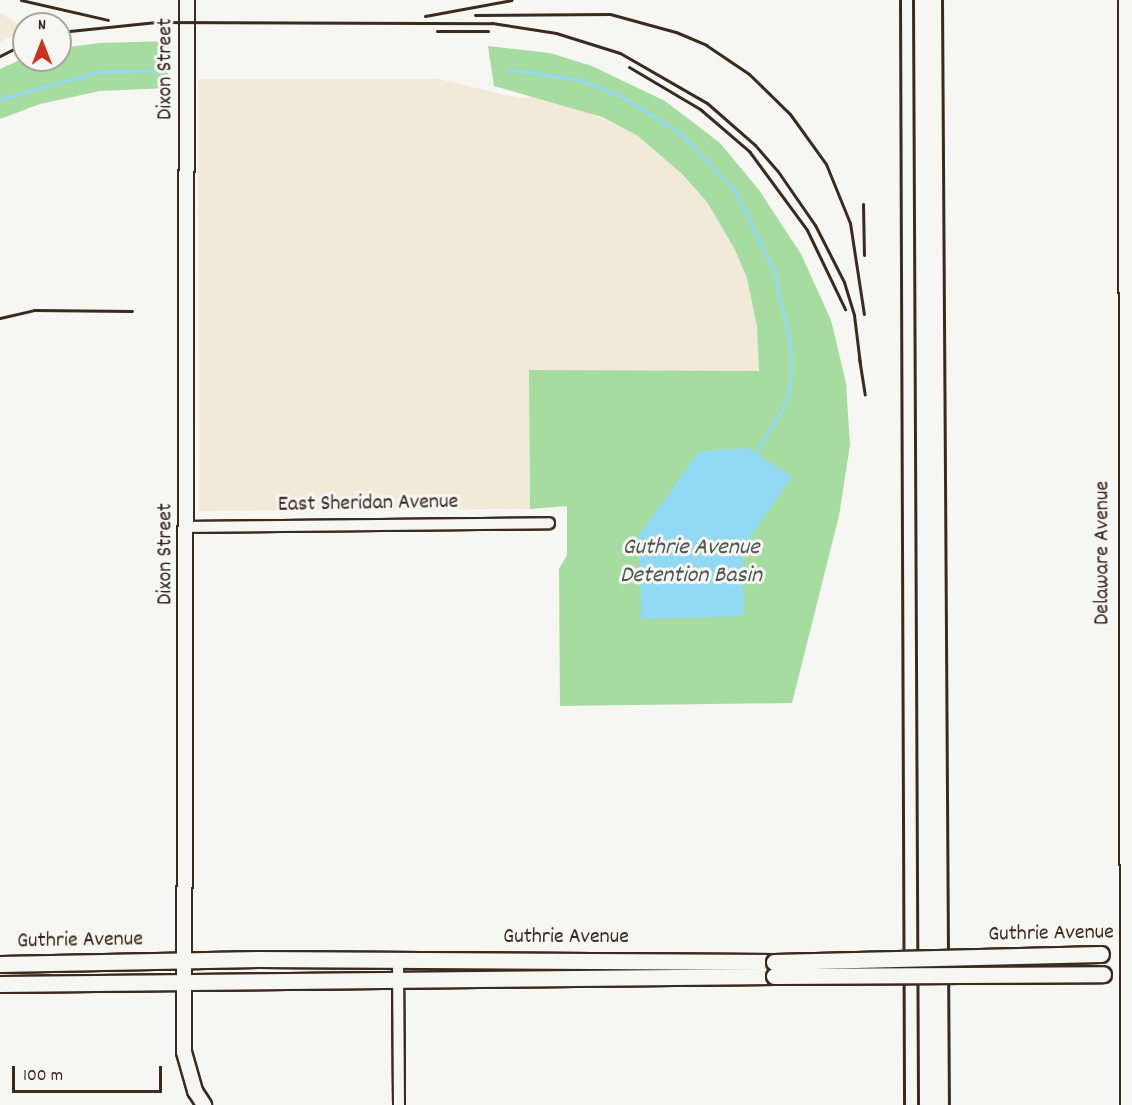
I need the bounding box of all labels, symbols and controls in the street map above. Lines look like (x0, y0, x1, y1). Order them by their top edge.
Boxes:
north arrow (12, 12, 72, 72)
text: N (38, 14, 46, 37)
street label: Dixon Street (153, 18, 179, 120)
street label: Delaware Avenue (1090, 481, 1116, 625)
street label: East Sheridan Avenue (278, 489, 458, 519)
street label: Dixon Street (153, 503, 179, 605)
water label: Guthrie Avenue Detention Basin (620, 535, 762, 591)
street label: Guthrie Avenue (988, 920, 1114, 948)
street label: Guthrie Avenue (503, 925, 629, 951)
street label: Guthrie Avenue (17, 927, 143, 955)
scale bar (15, 1054, 165, 1092)
text: 100 m (23, 1064, 63, 1089)

